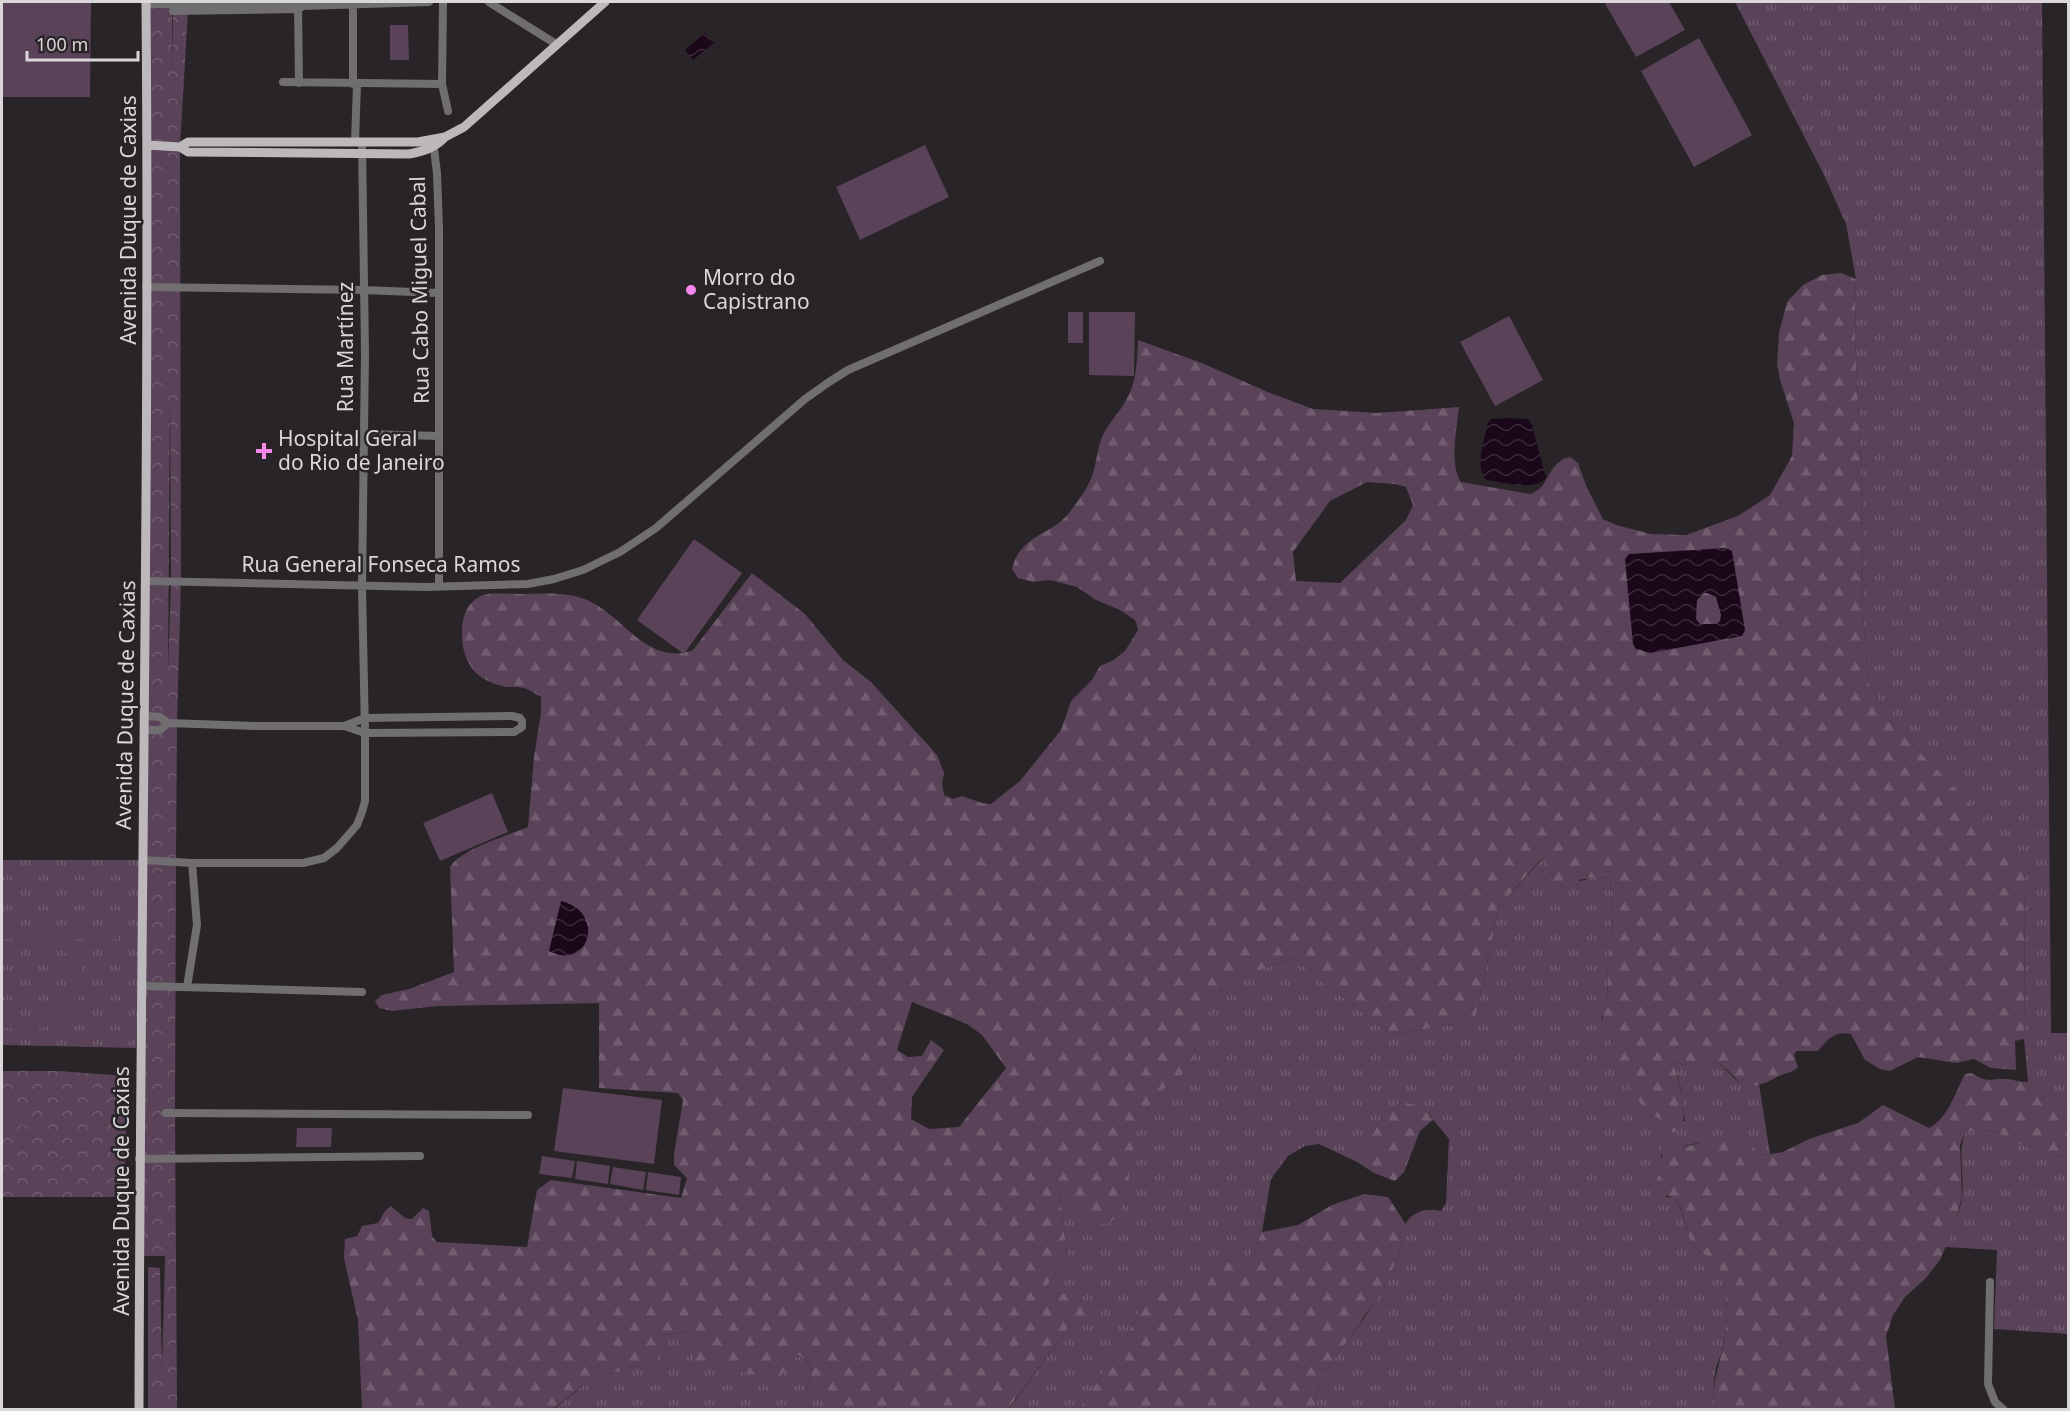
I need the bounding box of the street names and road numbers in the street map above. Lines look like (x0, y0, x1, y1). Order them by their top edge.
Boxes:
street label: Avenida Duque de Caxias (114, 95, 142, 345)
street label: Rua Cabo Miguel Cabal (403, 176, 435, 404)
street label: Rua Martínez (331, 282, 359, 412)
street label: Rua General Fonseca Ramos (241, 550, 521, 578)
street label: Avenida Duque de Caxias (109, 580, 141, 830)
street label: Avenida Duque de Caxias (107, 1066, 135, 1316)

